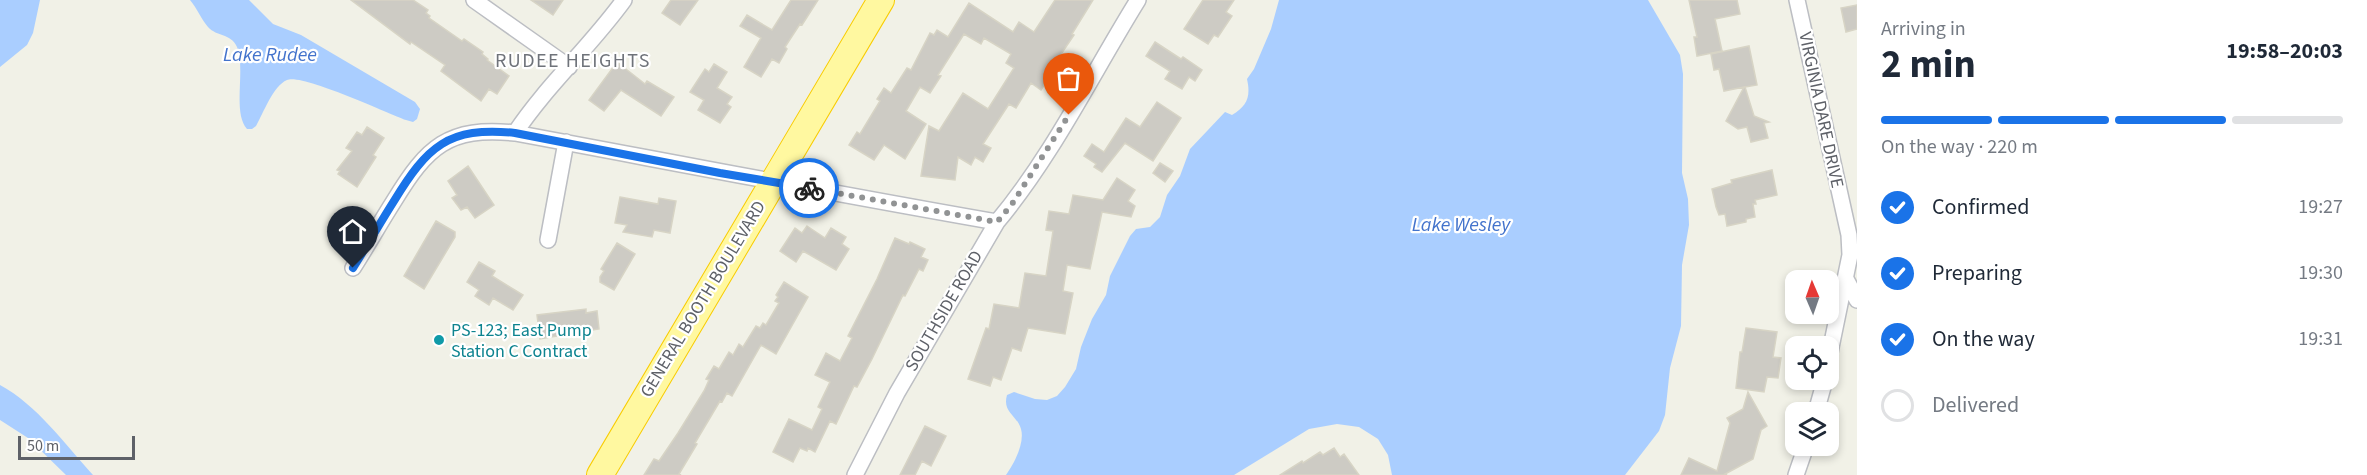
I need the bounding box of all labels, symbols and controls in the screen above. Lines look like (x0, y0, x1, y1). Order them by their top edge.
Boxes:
text: Arriving in (1881, 15, 1966, 43)
street label: VIRGINIA DARE DRIVE (1792, 30, 1850, 190)
text: 19:58–20:03 (2226, 35, 2343, 67)
text: 2 min (1881, 37, 1976, 93)
water label: Lake Rudee (223, 41, 317, 69)
district label: RUDEE HEIGHTS (495, 47, 651, 75)
pin (1043, 53, 1094, 115)
icon: bag (1052, 62, 1085, 95)
text: On the way · 220 m (1881, 133, 2038, 161)
courier (779, 158, 839, 218)
icon: bike (793, 172, 826, 205)
icon: check (1881, 191, 1914, 224)
text: Confirmed (1932, 191, 2029, 223)
text: 19:27 (2298, 193, 2343, 221)
street label: GENERAL BOOTH BOULEVARD (634, 196, 772, 402)
pin (327, 206, 378, 268)
water label: Lake Wesley (1412, 211, 1511, 239)
icon: home (336, 215, 369, 248)
street label: SOUTHSIDE ROAD (899, 246, 989, 376)
icon: check (1881, 257, 1914, 290)
text: Preparing (1932, 257, 2022, 289)
text: 19:30 (2298, 259, 2343, 287)
north arrow (1785, 270, 1839, 324)
map controls (1785, 270, 1839, 456)
place label: PS-123; East Pump Station C Contract (451, 318, 592, 364)
icon: check (1881, 323, 1914, 356)
text: On the way (1932, 323, 2035, 355)
text: 19:31 (2298, 325, 2343, 353)
marker: PS-123; East Pump Station C Contract (432, 333, 446, 347)
button: locate (1785, 336, 1839, 390)
text: Delivered (1932, 389, 2019, 421)
button: layers (1785, 402, 1839, 456)
scale bar (18, 433, 135, 460)
text: 50 m (27, 435, 59, 457)

